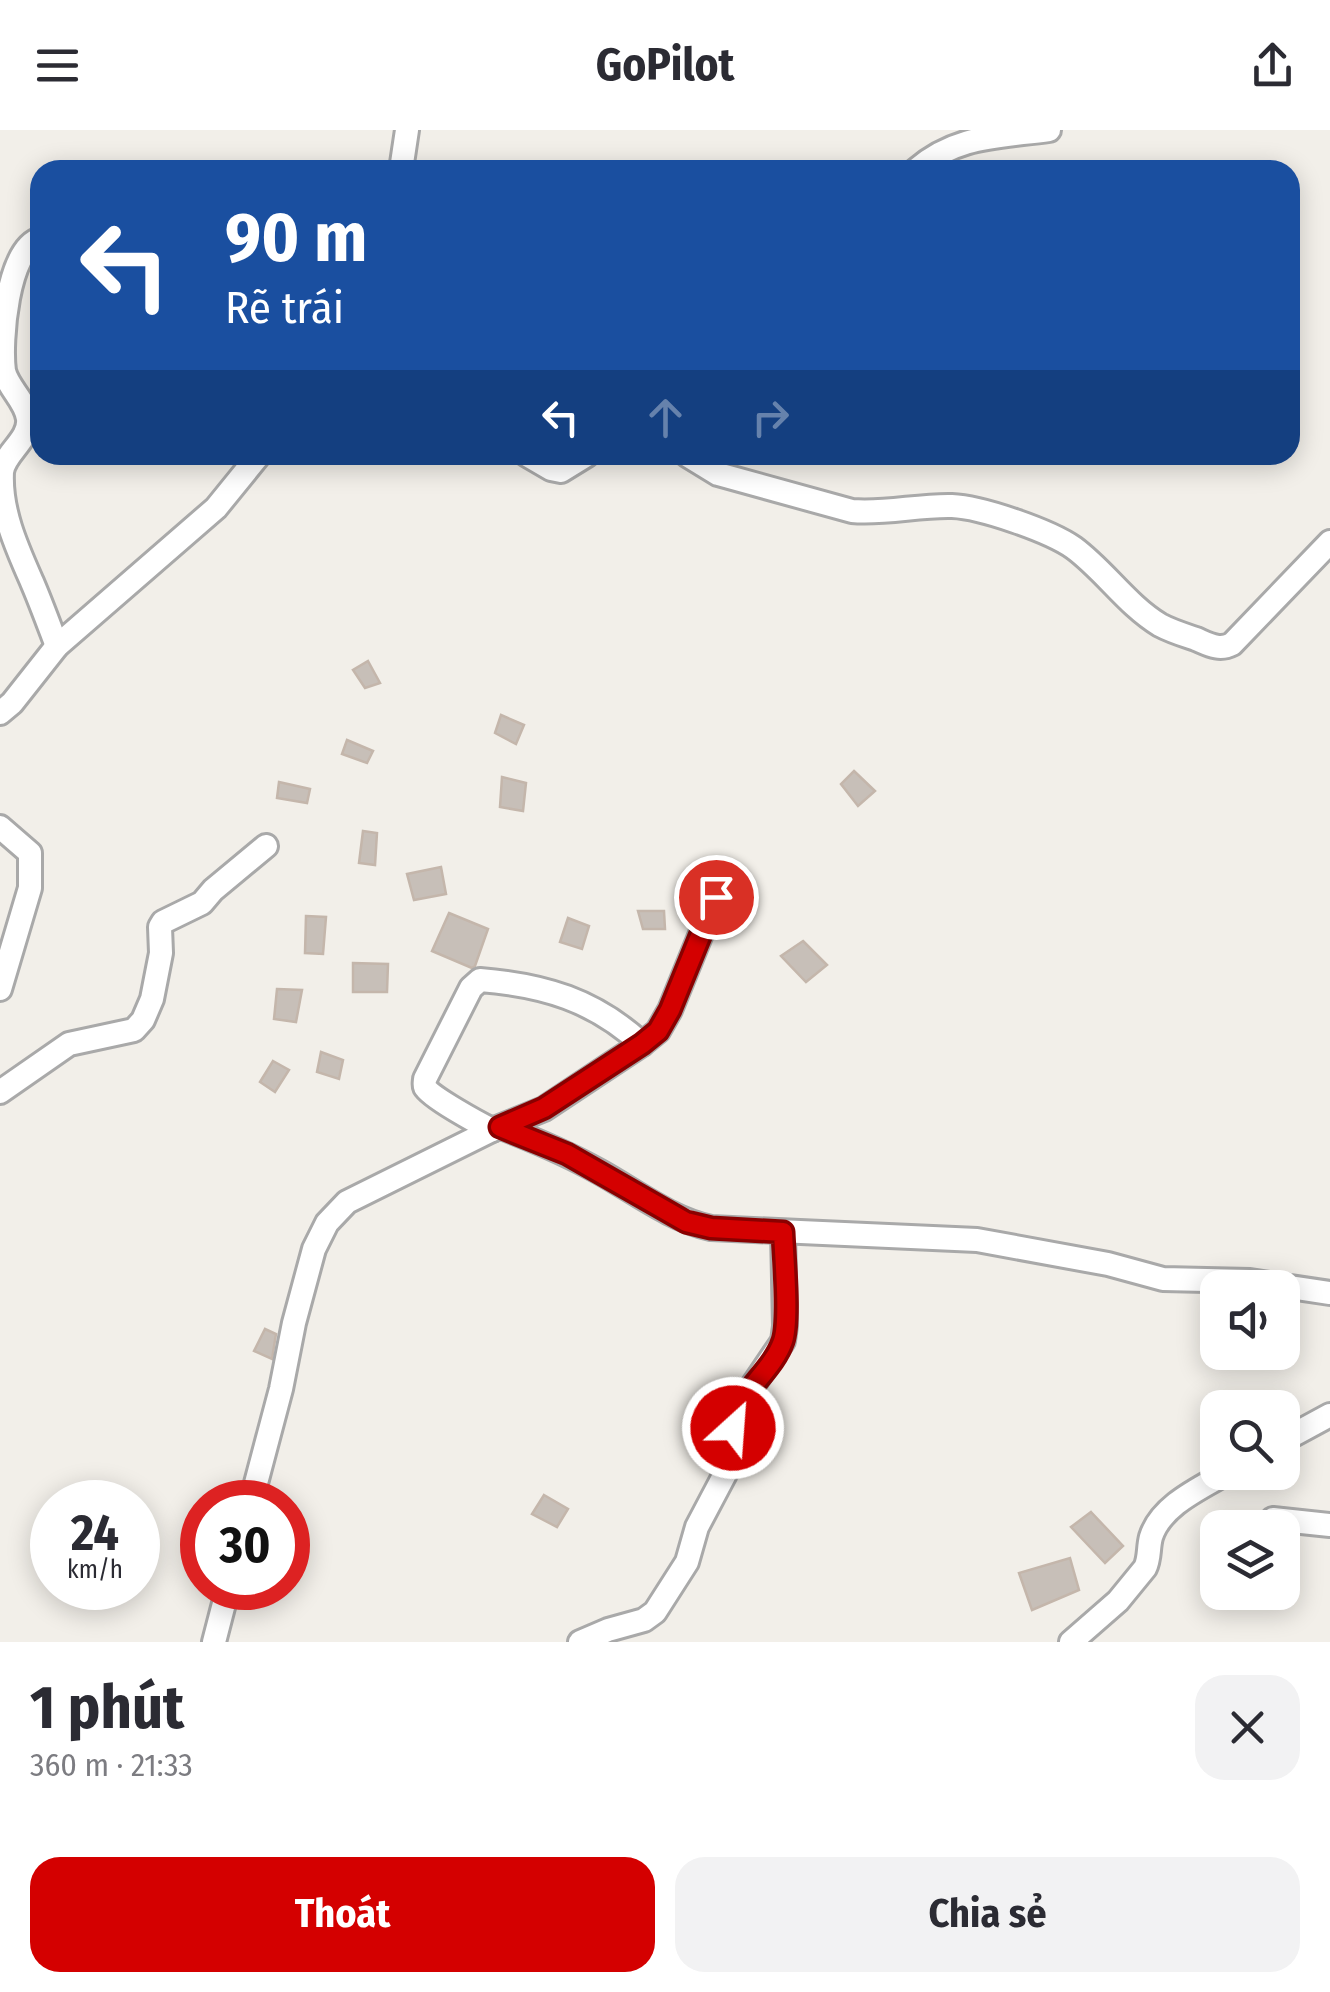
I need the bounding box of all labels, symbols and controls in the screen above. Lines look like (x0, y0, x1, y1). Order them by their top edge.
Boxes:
icon: menu (30, 38, 85, 93)
text: GoPilot (596, 38, 734, 92)
icon: share (1245, 38, 1300, 93)
text: 90 m (225, 196, 367, 280)
icon: left (60, 200, 190, 330)
text: Rẽ trái (225, 281, 344, 335)
icon: left (533, 390, 588, 445)
icon: ahead (638, 390, 693, 445)
icon: right (743, 390, 798, 445)
pin (674, 855, 759, 940)
icon: arrive (689, 870, 744, 925)
map controls (1200, 1270, 1300, 1610)
button: sound (1200, 1270, 1300, 1370)
position arrow (681, 1376, 785, 1480)
button: search (1200, 1390, 1300, 1490)
speed limit sign: 30 (180, 1480, 310, 1610)
text: 24 (71, 1503, 119, 1563)
button: layers (1200, 1510, 1300, 1610)
text: km/h (67, 1555, 123, 1585)
text: 1 phút (30, 1672, 184, 1744)
button: close (1195, 1675, 1300, 1780)
text: 360 m · 21:33 (30, 1746, 193, 1784)
button: Thoát (30, 1857, 655, 1972)
button: Chia sẻ (675, 1857, 1300, 1972)

